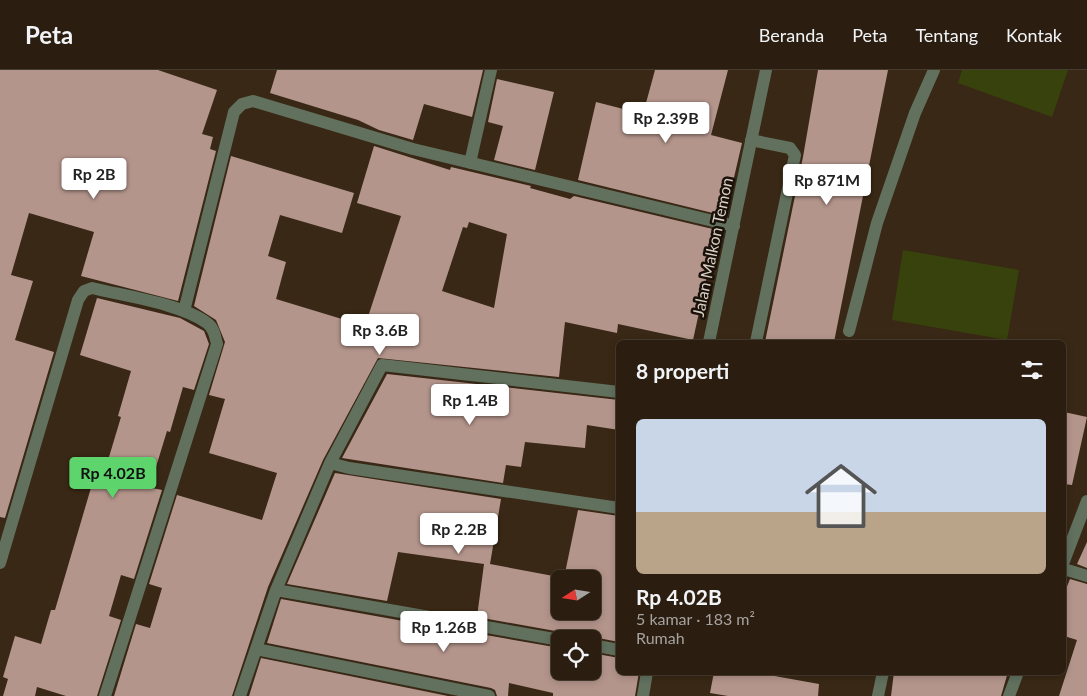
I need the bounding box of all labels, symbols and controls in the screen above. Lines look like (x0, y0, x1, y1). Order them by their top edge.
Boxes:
text: Peta (25, 20, 73, 49)
text: Beranda (759, 24, 824, 46)
text: Peta (852, 24, 887, 46)
text: Tentang (915, 24, 978, 46)
text: Kontak (1006, 24, 1062, 46)
pin: Rp 2.39B (614, 102, 718, 144)
text: Rp 2.39B (633, 108, 699, 127)
pin: Rp 2B (59, 158, 129, 200)
text: Rp 2B (73, 164, 115, 183)
pin: Rp 871M (781, 164, 873, 206)
text: Rp 871M (794, 170, 860, 189)
street label: Jalan Malkon Temon (688, 176, 736, 318)
pin: Rp 3.6B (334, 314, 426, 356)
text: Rp 3.6B (352, 320, 408, 339)
icon: filters (1018, 356, 1046, 384)
text: 8 properti (636, 358, 729, 383)
pin: Rp 1.4B (424, 384, 516, 426)
text: Rp 1.4B (442, 390, 498, 409)
icon: home (796, 451, 886, 541)
pin: Rp 4.02B (61, 456, 165, 499)
text: Rp 4.02B (80, 463, 146, 482)
pin: Rp 2.2B (413, 512, 505, 555)
text: Rp 2.2B (431, 519, 487, 538)
north arrow (551, 570, 601, 620)
map controls (551, 570, 601, 680)
text: Rp 4.02B (636, 584, 722, 609)
text: 5 kamar · 183 m² (636, 609, 755, 628)
pin: Rp 1.26B (392, 610, 496, 653)
text: Rp 1.26B (411, 617, 477, 636)
text: Rumah (636, 628, 685, 647)
button: locate (551, 630, 601, 680)

